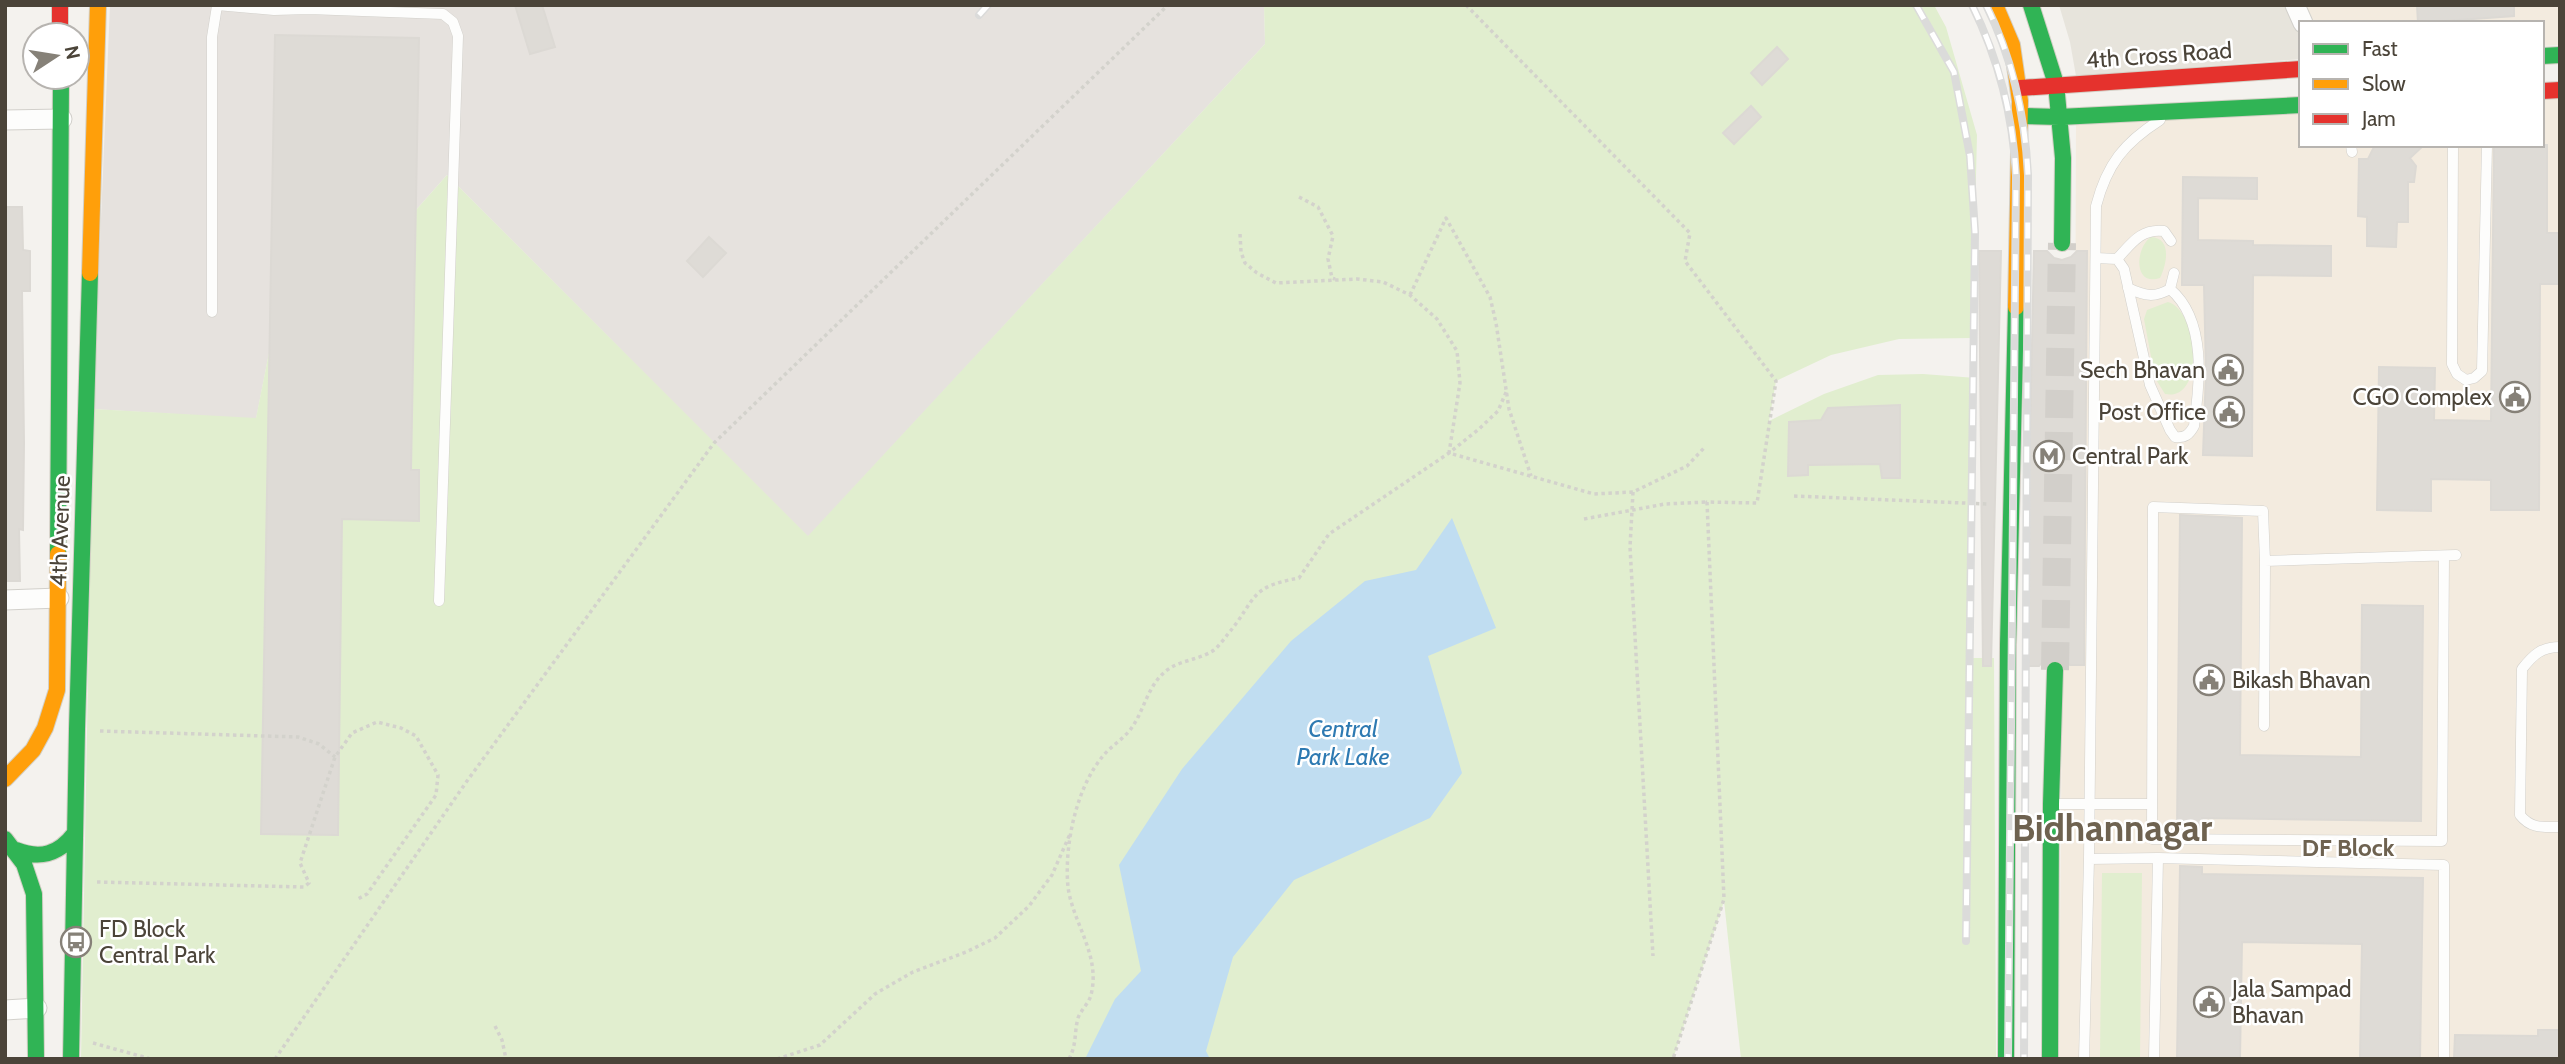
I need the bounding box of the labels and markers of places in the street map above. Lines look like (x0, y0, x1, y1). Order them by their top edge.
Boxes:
public building icon: Sech Bhavan (2211, 353, 2245, 387)
place label: Sech Bhavan (2080, 356, 2205, 384)
public building icon: CGO Complex (2498, 380, 2532, 414)
place label: CGO Complex (2352, 383, 2492, 411)
public building icon: Post Office (2212, 395, 2246, 429)
place label: Post Office (2098, 398, 2206, 426)
metro station icon: Central Park (2032, 439, 2066, 473)
place label: Central Park (2072, 442, 2189, 470)
public building icon: Bikash Bhavan (2192, 663, 2226, 697)
place label: Bikash Bhavan (2232, 666, 2371, 694)
place label: FD Block Central Park (99, 915, 216, 969)
bus stop icon: FD Block Central Park (59, 925, 93, 959)
place label: Jala Sampad Bhavan (2231, 975, 2352, 1029)
public building icon: Jala Sampad Bhavan (2192, 985, 2226, 1019)

